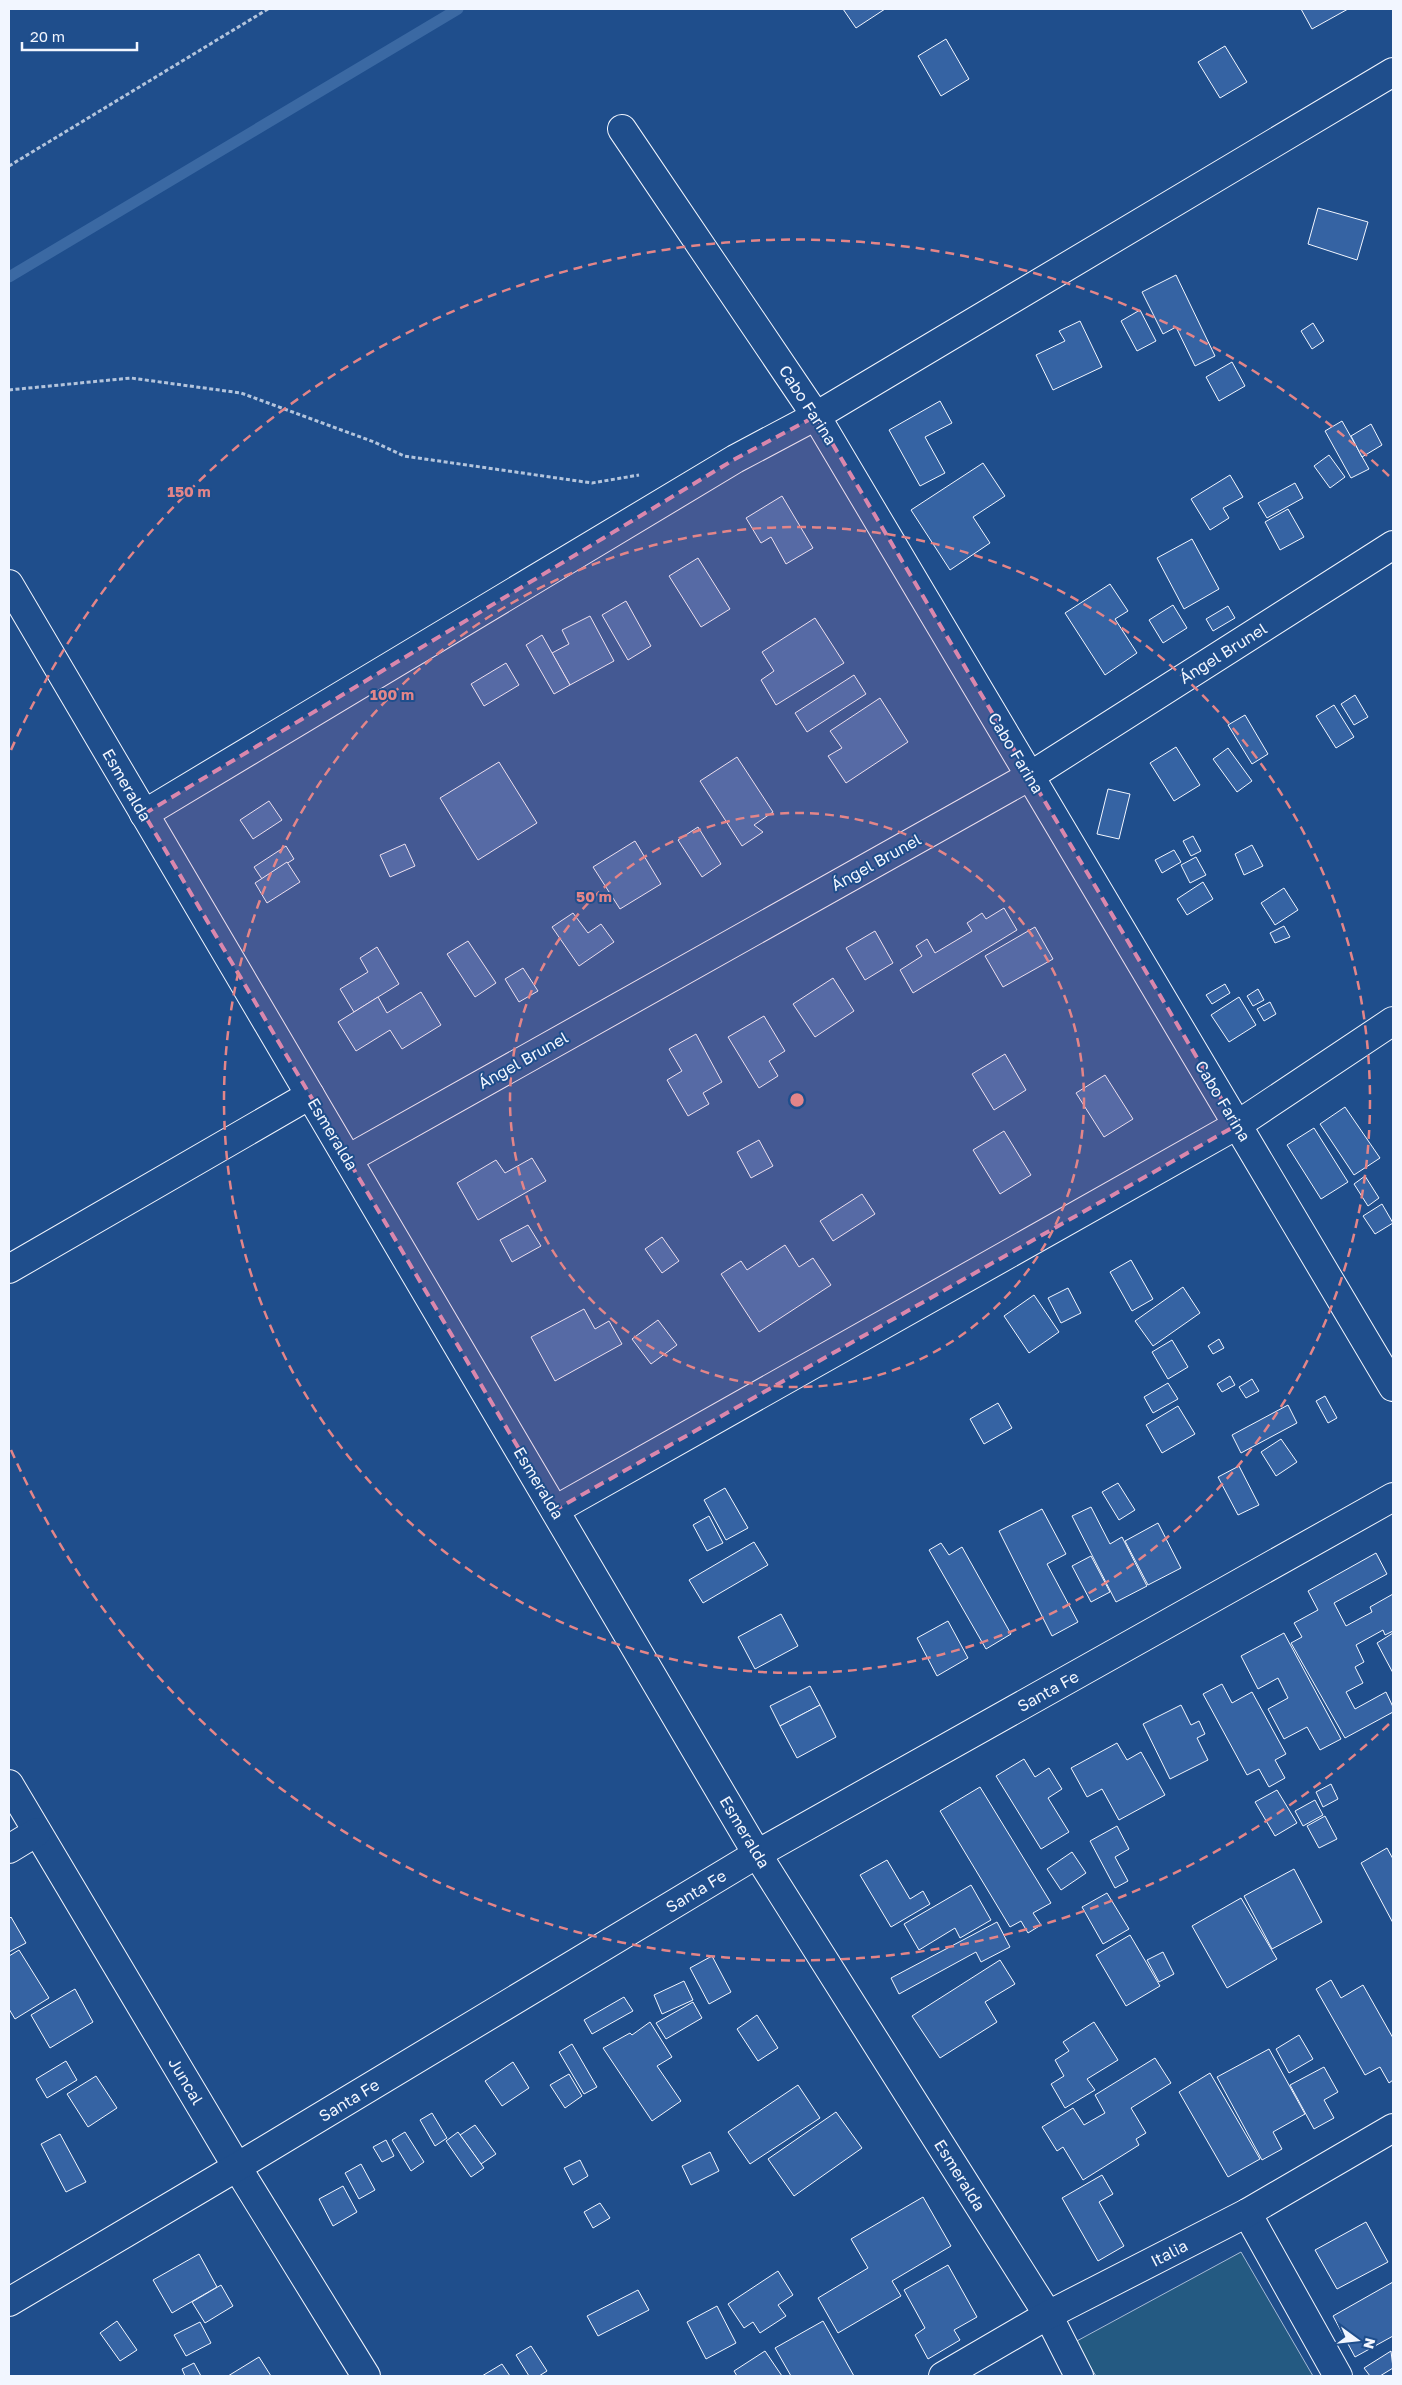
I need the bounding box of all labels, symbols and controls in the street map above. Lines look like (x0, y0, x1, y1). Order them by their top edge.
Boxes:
scale bar (22, 20, 138, 52)
text: 20 m (30, 27, 65, 45)
street label: Cabo Farina (775, 361, 841, 449)
text: 150 m (167, 482, 211, 500)
street label: Ángel Brunel (1175, 618, 1271, 688)
text: 100 m (370, 685, 414, 703)
street label: Cabo Farina (984, 709, 1048, 797)
street label: Esmeralda (98, 745, 156, 825)
street label: Ángel Brunel (828, 829, 924, 895)
text: 50 m (576, 887, 612, 905)
street label: Ángel Brunel (475, 1027, 571, 1093)
street label: Cabo Farina (1191, 1057, 1255, 1145)
centre of rings (788, 1091, 806, 1109)
street label: Esmeralda (304, 1094, 362, 1174)
street label: Esmeralda (510, 1443, 568, 1523)
street label: Santa Fe (1014, 1666, 1082, 1716)
street label: Esmeralda (716, 1792, 774, 1872)
street label: Santa Fe (662, 1865, 730, 1917)
street label: Juncal (164, 2054, 208, 2108)
street label: Santa Fe (315, 2074, 383, 2126)
street label: Esmeralda (930, 2136, 990, 2214)
street label: Italia (1147, 2235, 1191, 2271)
north arrow (1332, 2315, 1382, 2365)
text: N (1360, 2336, 1380, 2351)

